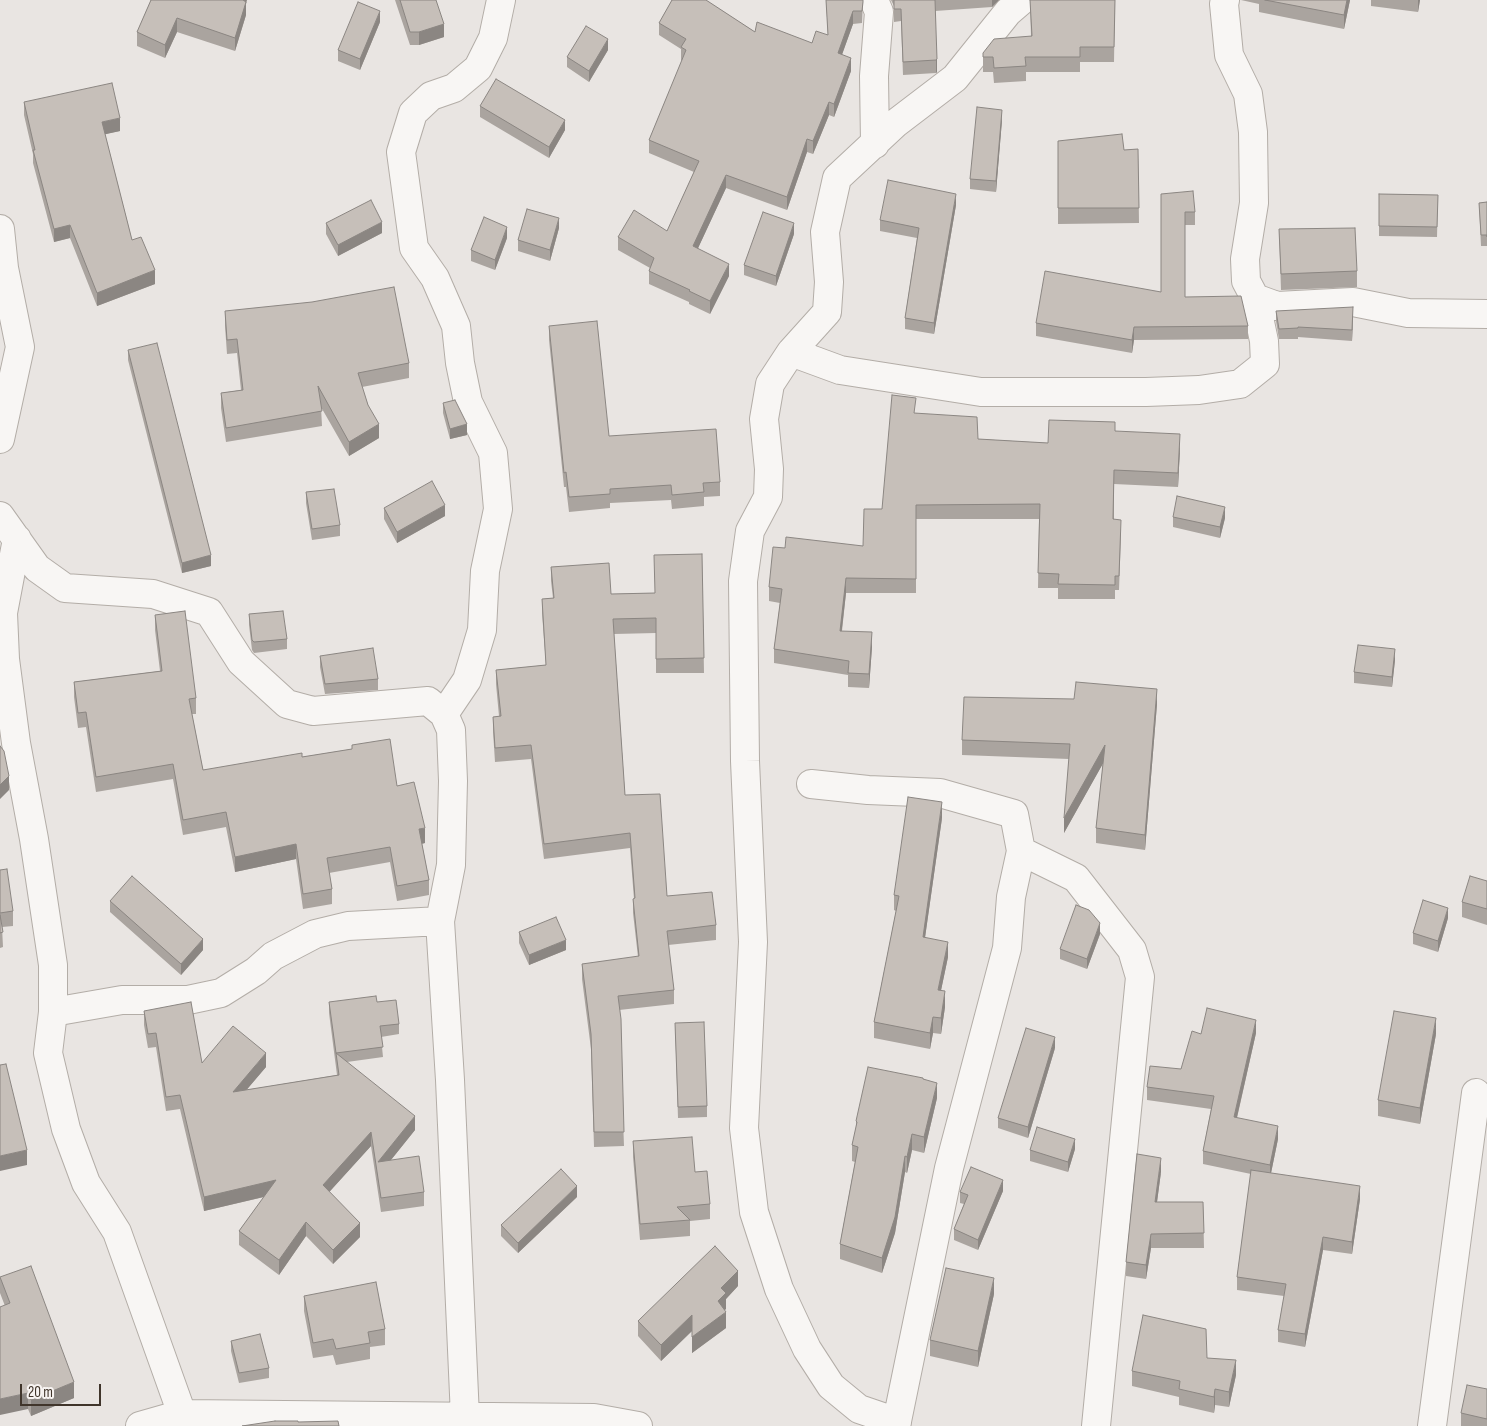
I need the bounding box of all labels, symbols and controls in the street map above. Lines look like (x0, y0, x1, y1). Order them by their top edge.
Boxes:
scale bar (22, 1374, 104, 1406)
text: 20 m (28, 1383, 53, 1402)

